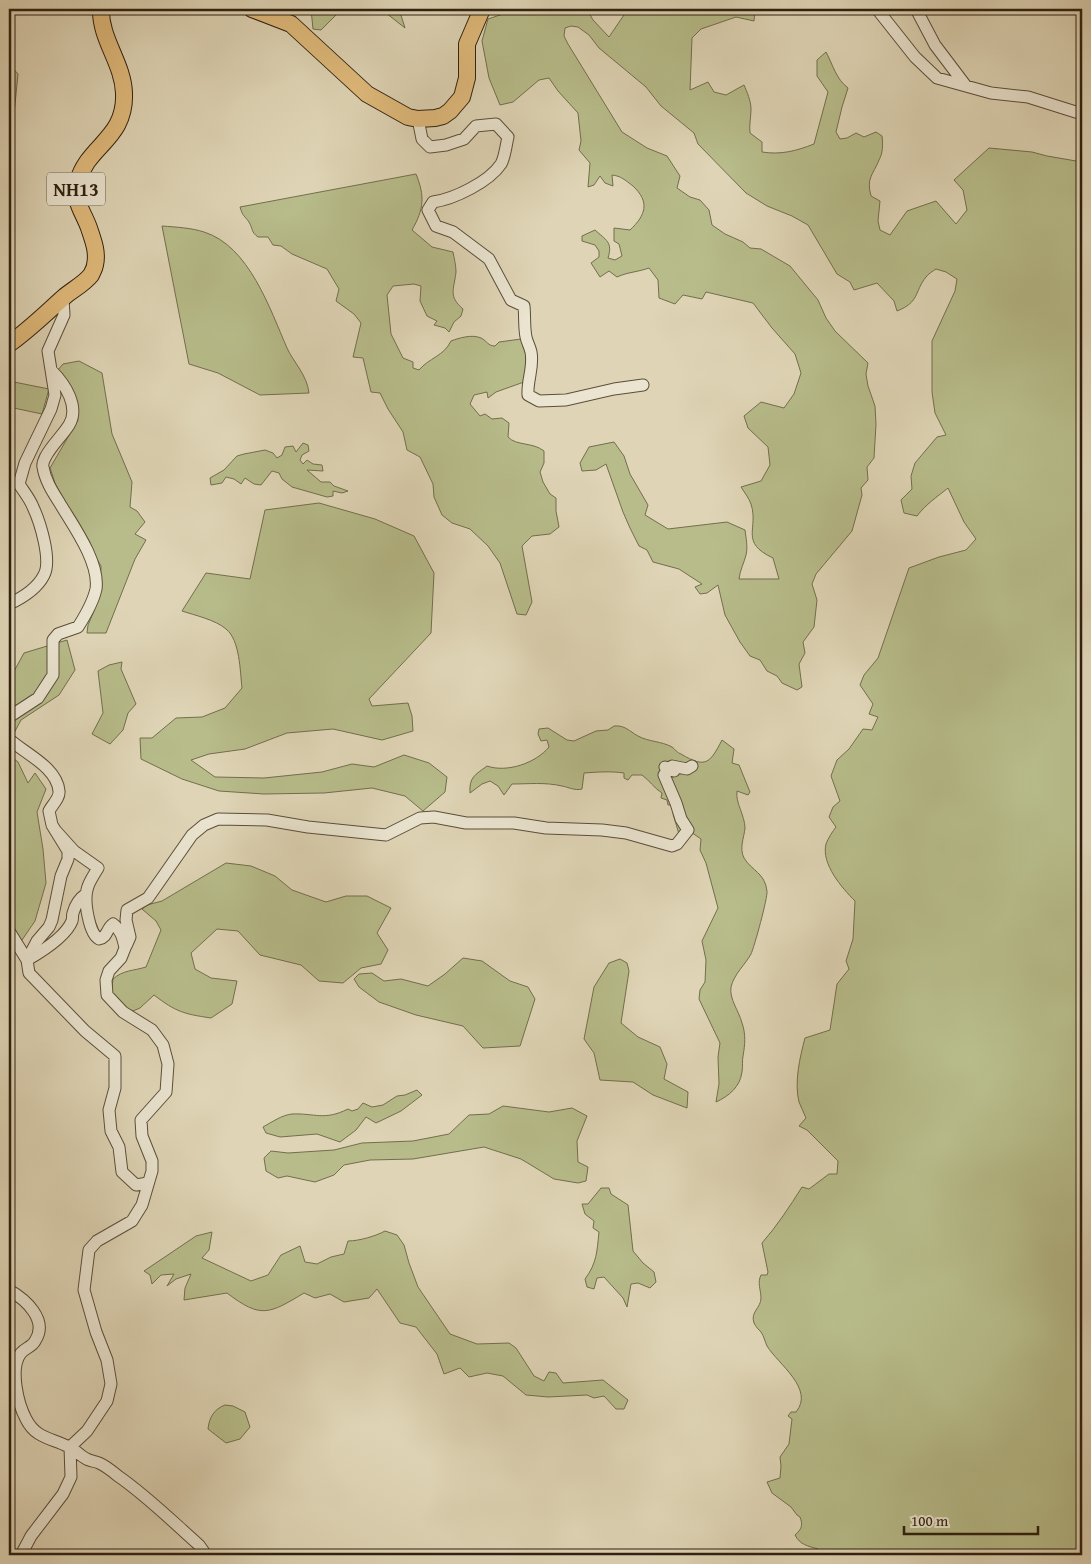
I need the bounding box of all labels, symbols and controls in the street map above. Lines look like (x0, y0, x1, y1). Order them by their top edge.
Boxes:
road number: NH13 (47, 172, 105, 205)
scale bar (904, 1504, 1037, 1536)
text: 100 m (911, 1510, 949, 1531)

